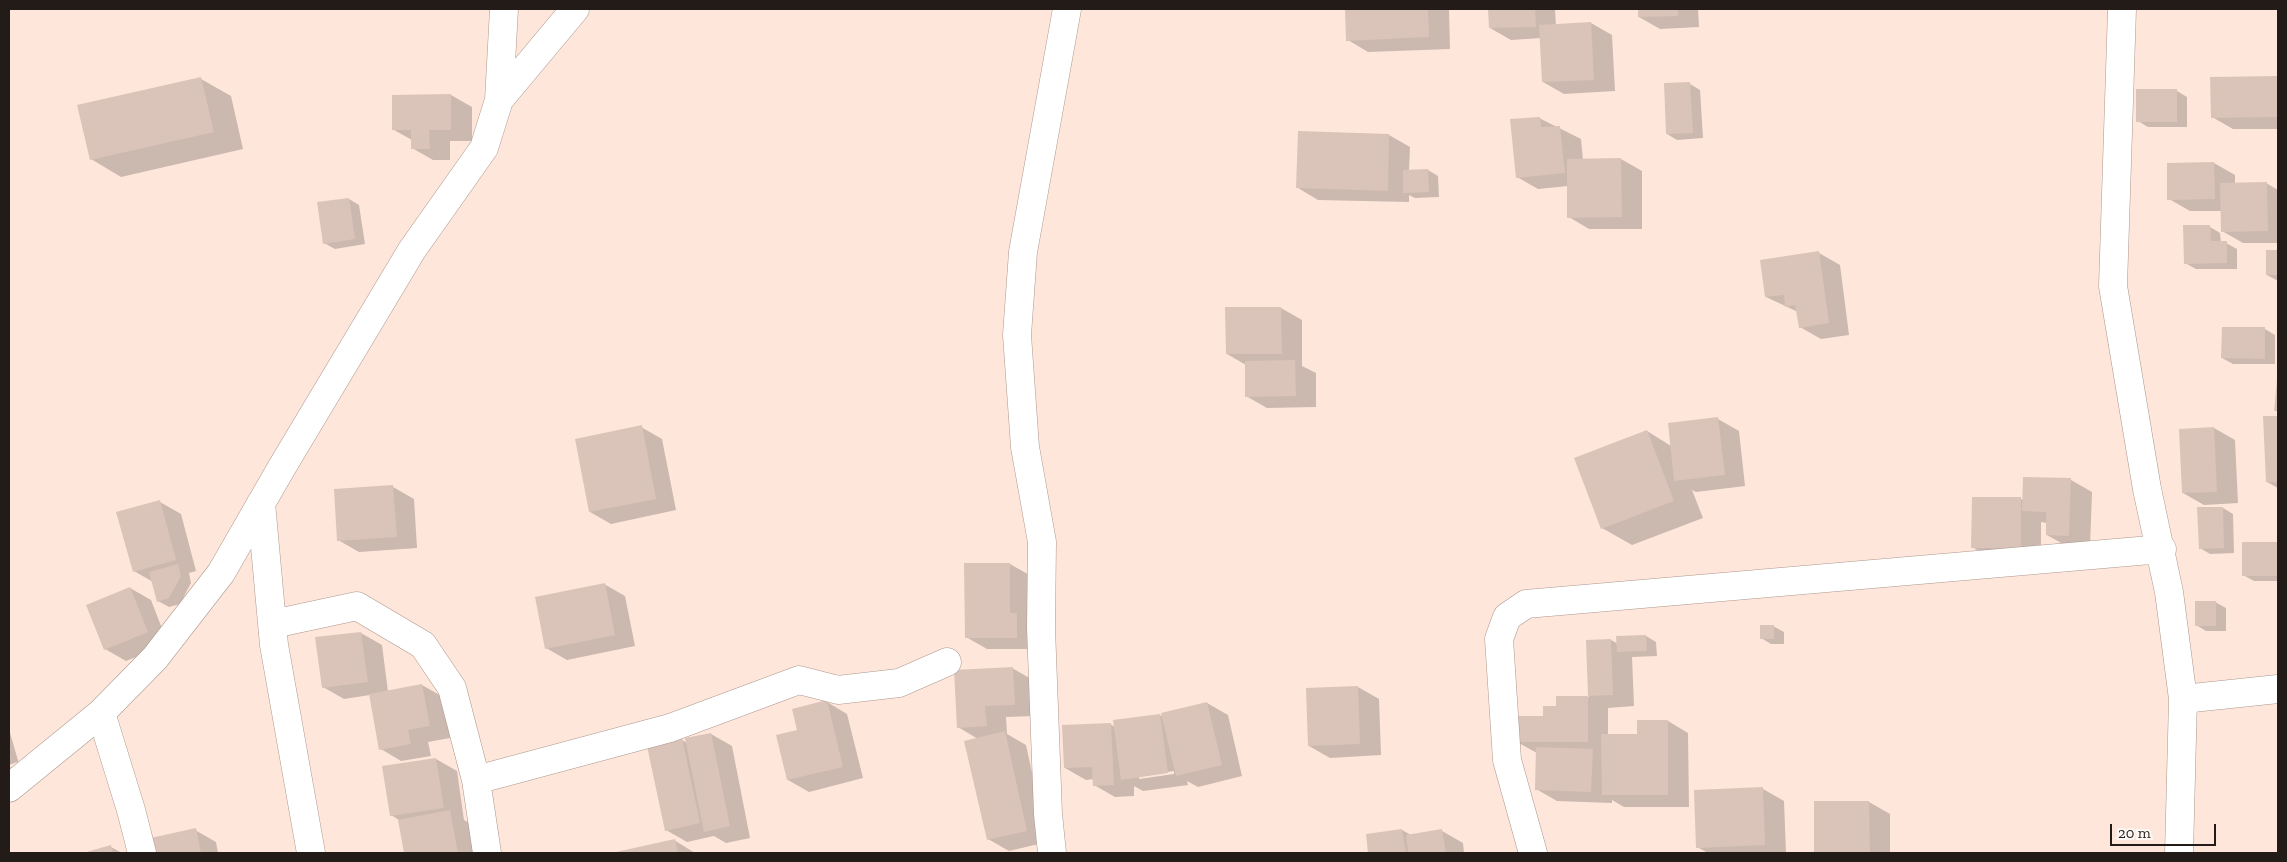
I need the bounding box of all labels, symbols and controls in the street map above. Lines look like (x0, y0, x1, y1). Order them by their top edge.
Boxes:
scale bar (2112, 814, 2218, 846)
text: 20 m (2118, 824, 2151, 842)

